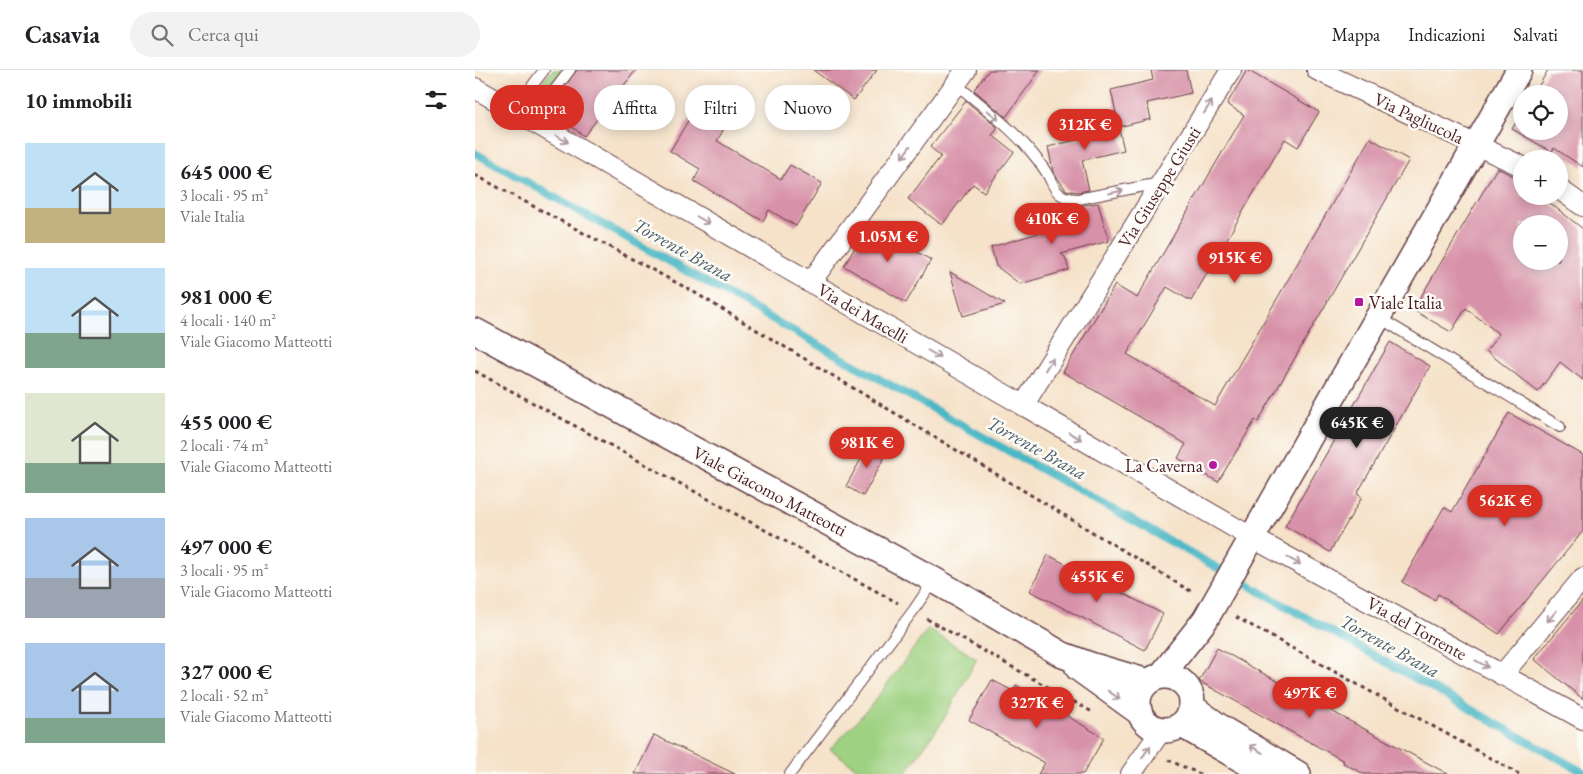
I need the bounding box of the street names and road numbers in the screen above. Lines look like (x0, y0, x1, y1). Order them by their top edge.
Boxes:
street label: Via Pagliucola (1370, 87, 1468, 149)
street label: Via Giuseppe Giusti (1112, 121, 1206, 252)
street label: Via dei Macelli (813, 278, 913, 349)
street label: Viale Giacomo Matteotti (689, 441, 851, 542)
street label: Via del Torrente (1363, 591, 1471, 665)

